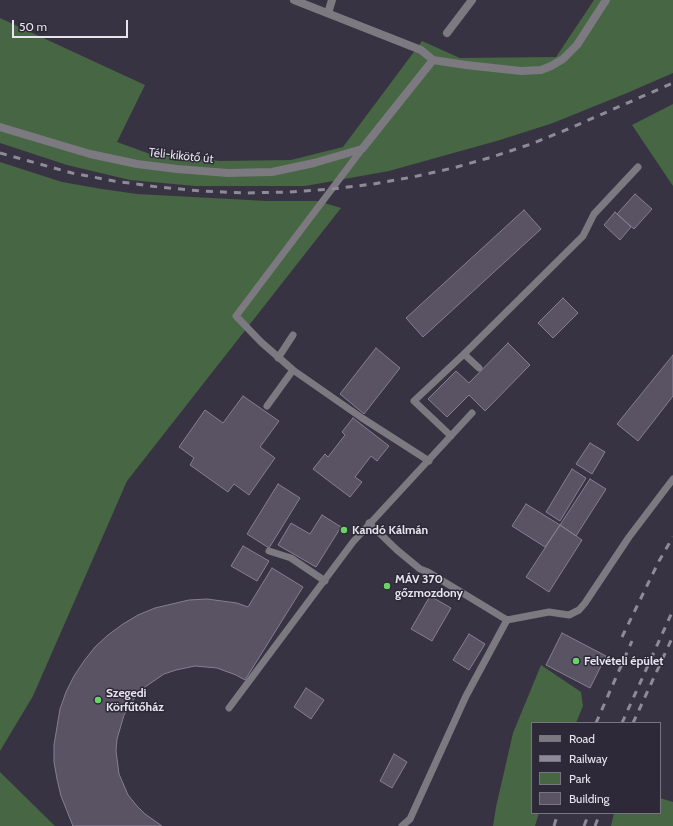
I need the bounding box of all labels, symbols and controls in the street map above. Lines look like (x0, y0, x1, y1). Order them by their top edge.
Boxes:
scale bar (14, 12, 130, 38)
text: 50 m (19, 19, 47, 34)
street label: Téli-kikötő út (148, 145, 214, 167)
place label: Kandó Kálmán (352, 523, 428, 537)
marker: Kandó Kálmán (339, 525, 349, 535)
place label: MÁV 370 gőzmozdony (395, 572, 463, 600)
marker: MÁV 370 gőzmozdony (382, 581, 392, 591)
place label: Felvételi épület (584, 654, 663, 668)
marker: Felvételi épület (571, 656, 581, 666)
place label: Szegedi Körfűtőház (106, 686, 164, 714)
marker: Szegedi Körfűtőház (93, 695, 103, 705)
legend (531, 722, 661, 814)
text: Road (569, 731, 595, 746)
text: Railway (569, 751, 607, 766)
text: Park (569, 771, 591, 786)
text: Building (569, 791, 610, 806)

